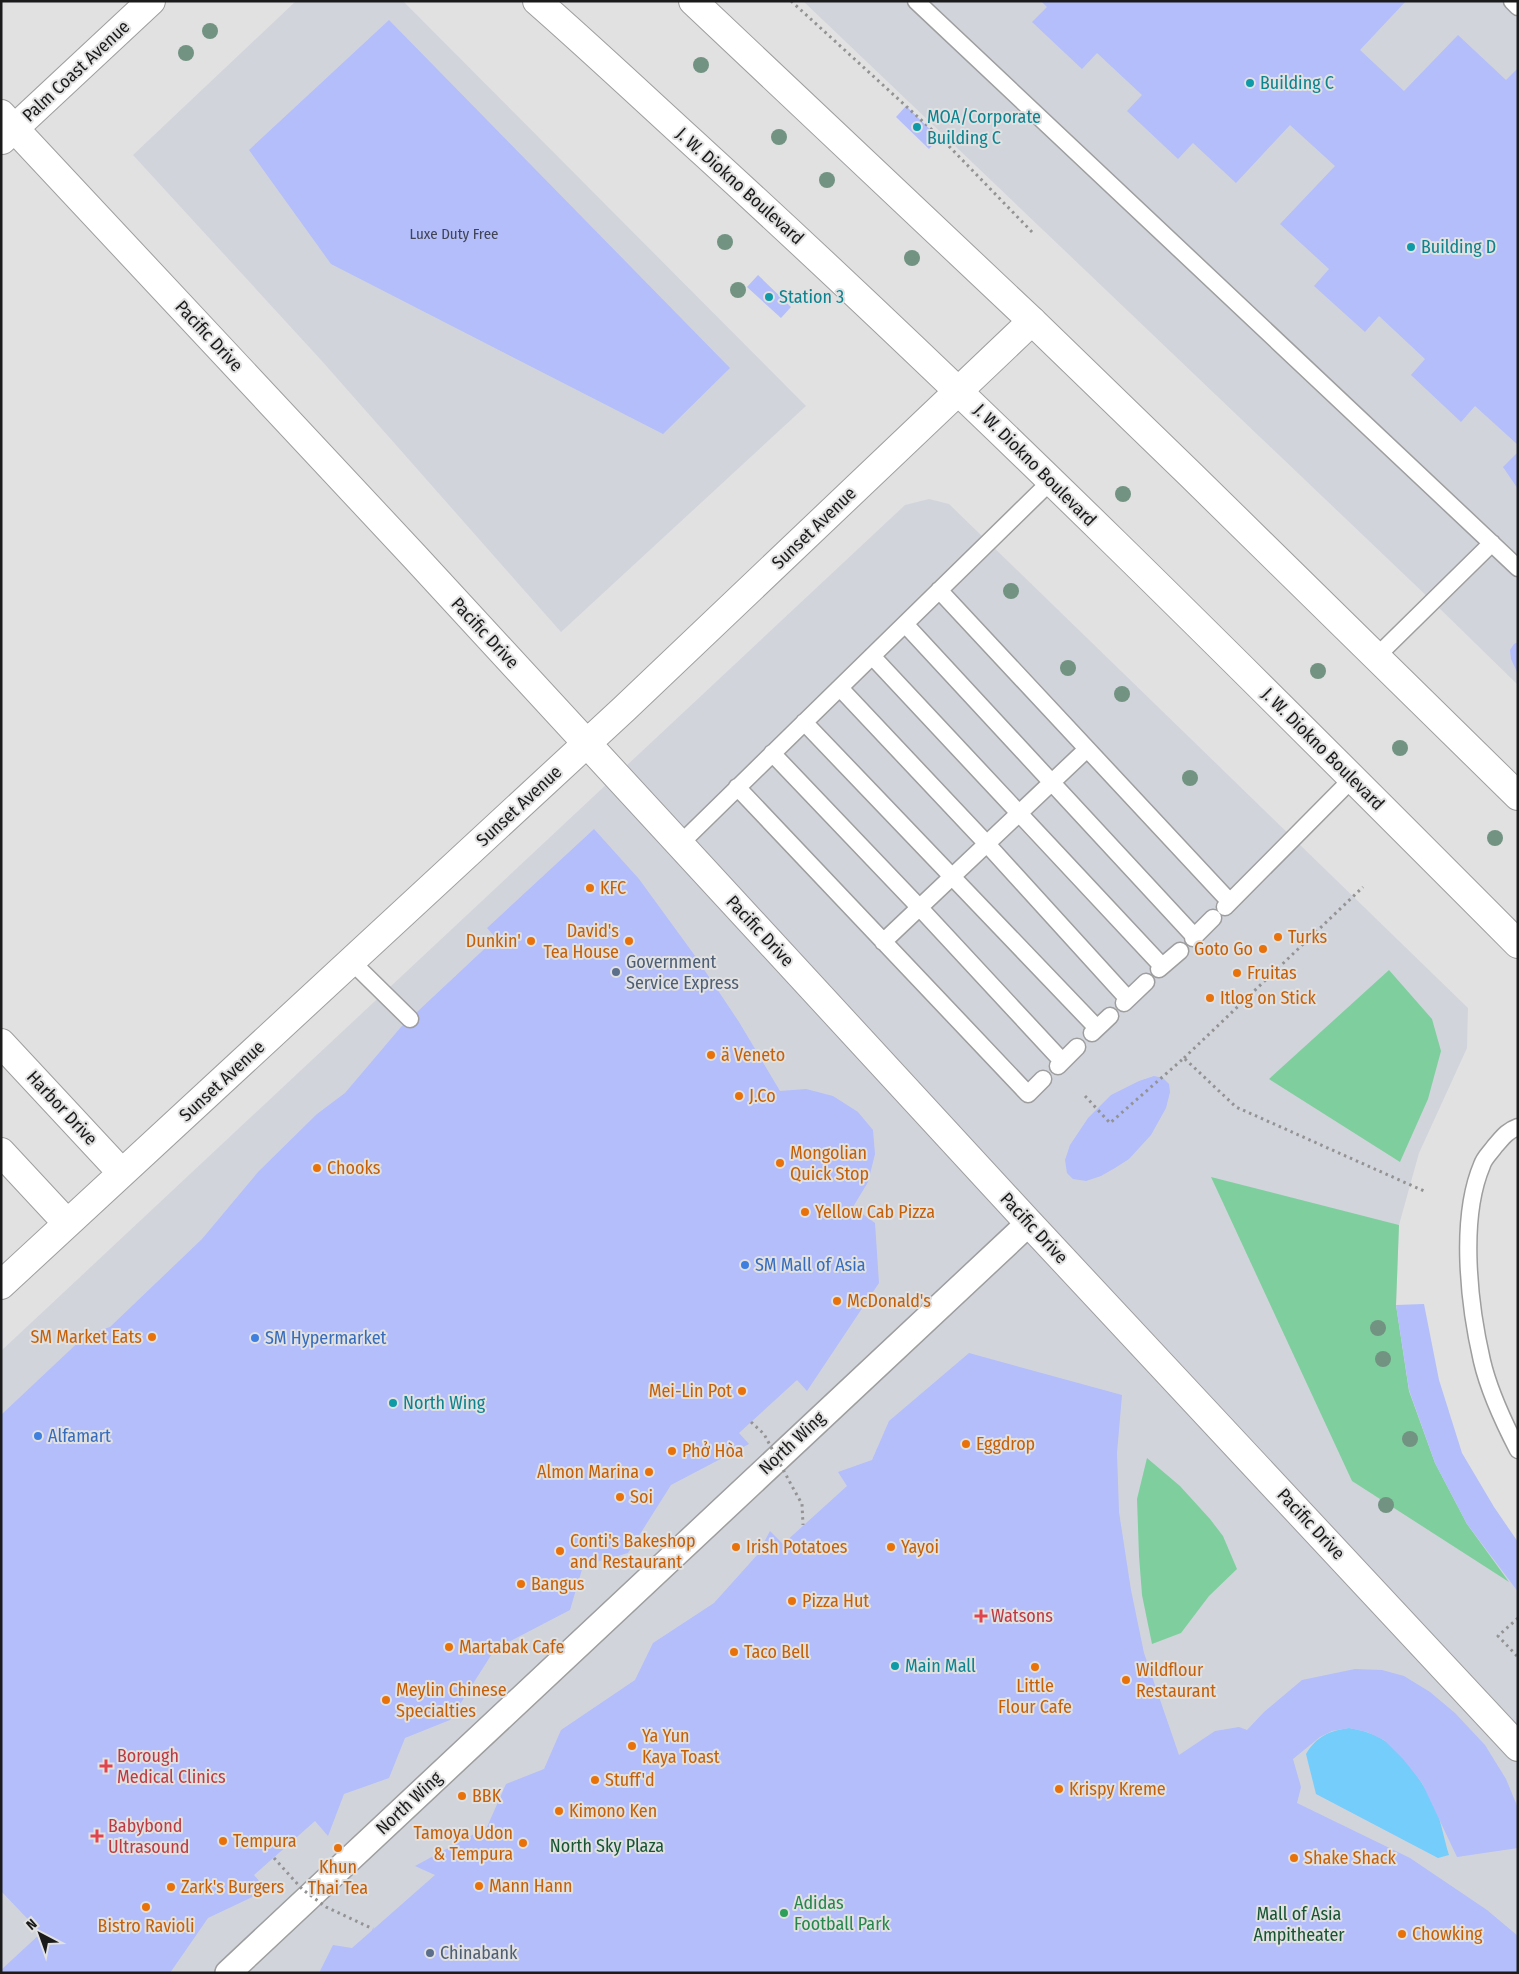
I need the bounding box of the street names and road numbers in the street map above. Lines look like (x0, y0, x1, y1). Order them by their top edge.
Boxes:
street label: Palm Coast Avenue (18, 16, 134, 126)
street label: J. W. Diokno Boulevard (672, 123, 808, 249)
street label: Pacific Drive (171, 296, 247, 376)
street label: J. W. Diokno Boulevard (969, 399, 1101, 531)
street label: Sunset Avenue (767, 482, 861, 574)
street label: Pacific Drive (447, 593, 523, 673)
street label: J. W. Diokno Boulevard (1257, 683, 1389, 815)
street label: Sunset Avenue (472, 761, 566, 851)
street label: Pacific Drive (722, 891, 798, 971)
street label: Sunset Avenue (175, 1036, 269, 1126)
street label: Harbor Drive (22, 1066, 102, 1150)
street label: Pacific Drive (996, 1188, 1072, 1268)
street label: North Wing (754, 1407, 830, 1479)
street label: Pacific Drive (1273, 1484, 1349, 1564)
street label: North Wing (371, 1767, 447, 1839)

